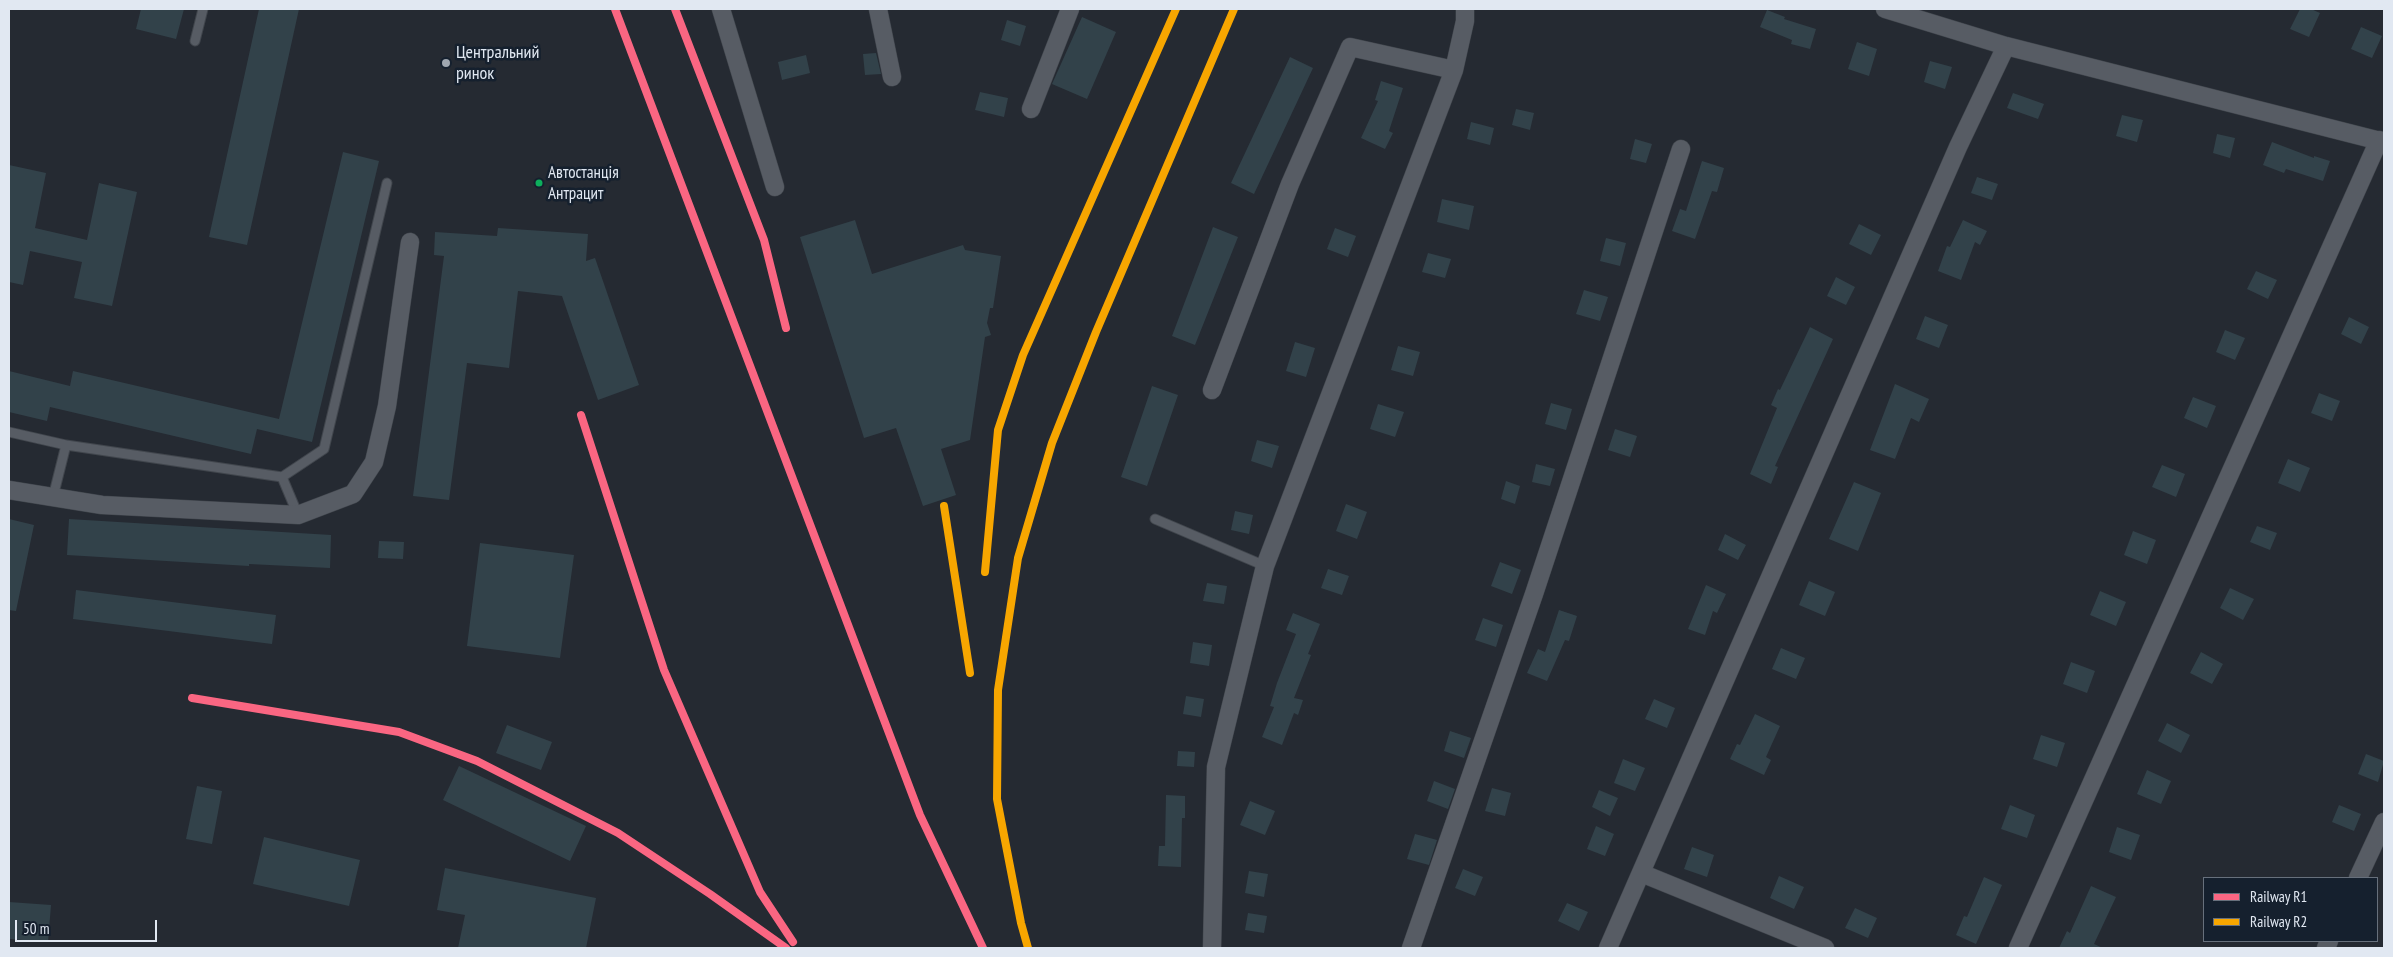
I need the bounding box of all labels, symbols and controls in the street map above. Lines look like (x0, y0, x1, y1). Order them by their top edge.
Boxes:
place label: Центральний ринок (456, 42, 539, 84)
marker: Центральний ринок (440, 57, 452, 69)
place label: Автостанція Антрацит (548, 163, 619, 203)
marker: Автостанція Антрацит (534, 178, 544, 188)
legend (2203, 877, 2378, 942)
text: Railway R1 (2250, 887, 2307, 906)
scale bar (18, 910, 160, 942)
text: Railway R2 (2250, 912, 2307, 931)
text: 50 m (23, 919, 49, 938)

